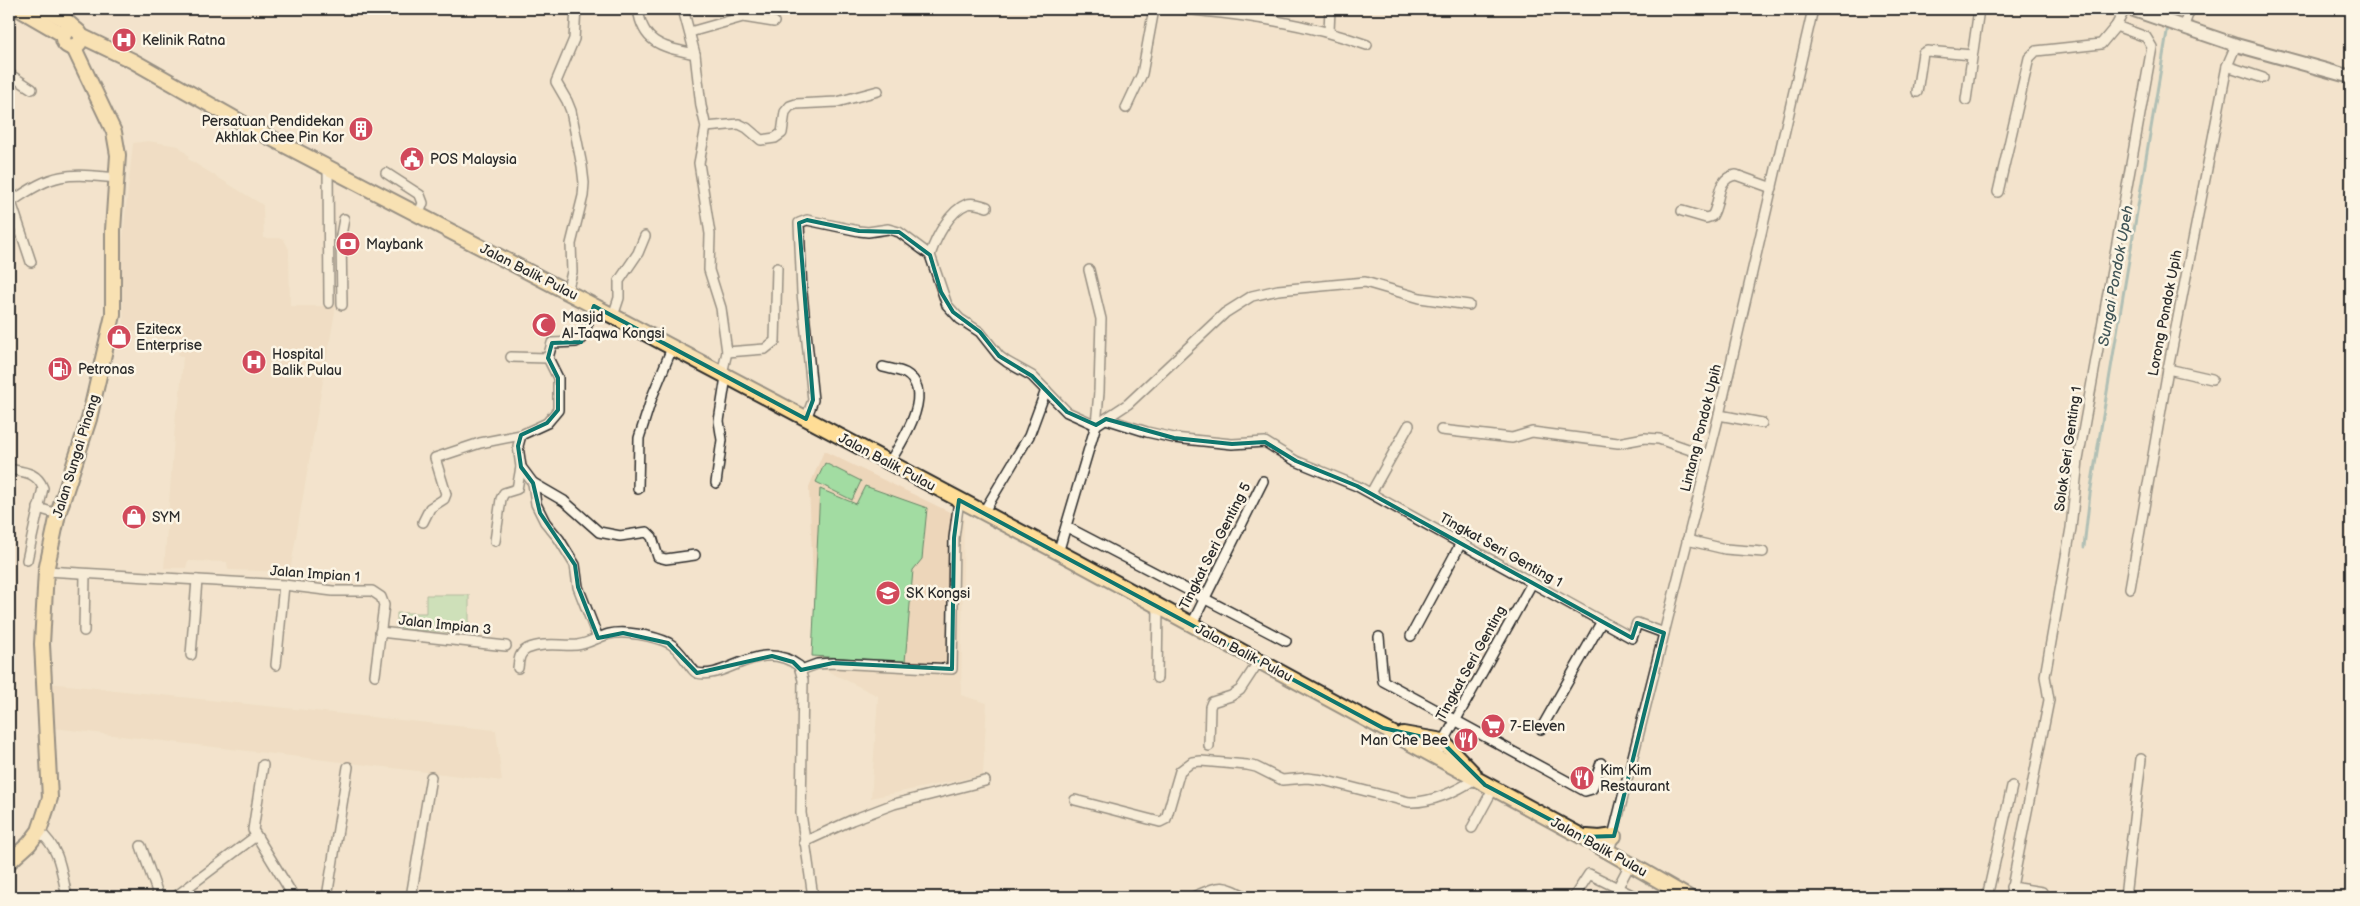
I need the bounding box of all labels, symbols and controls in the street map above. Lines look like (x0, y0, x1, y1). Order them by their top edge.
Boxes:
hospital icon: Kelinik Ratna (111, 27, 137, 53)
place label: Kelinik Ratna (142, 32, 225, 49)
place label: Persatuan Pendidekan Akhlak Chee Pin Kor (201, 113, 345, 146)
building icon: Persatuan Pendidekan Akhlak Chee Pin Kor (348, 116, 374, 142)
public building icon: POS Malaysia (399, 146, 425, 172)
place label: POS Malaysia (430, 151, 517, 168)
water label: Sungai Pondok Upeh (2094, 204, 2138, 348)
bank icon: Maybank (335, 231, 361, 257)
place label: Maybank (366, 236, 423, 253)
street label: Jalan Balik Pulau (477, 240, 581, 304)
street label: Lorong Pondok Upih (2144, 248, 2186, 378)
place label: Masjid Al-Taqwa Kongsi (562, 309, 665, 342)
mosque icon: Masjid Al-Taqwa Kongsi (531, 312, 557, 338)
place label: Ezitecx Enterprise (136, 321, 202, 354)
shop icon: Ezitecx Enterprise (106, 324, 132, 350)
place label: Hospital Balik Pulau (272, 346, 342, 379)
hospital icon: Hospital Balik Pulau (241, 349, 267, 375)
fuel station icon: Petronas (47, 356, 73, 382)
place label: Petronas (78, 361, 134, 378)
street label: Lintang Pondok Upih (1677, 362, 1725, 494)
street label: Solok Seri Genting 1 (2051, 385, 2085, 513)
street label: Jalan Sungai Pinang (49, 392, 103, 520)
street label: Jalan Balik Pulau (836, 429, 938, 495)
street label: Tingkat Seri Genting 5 (1176, 480, 1254, 612)
shop icon: SYM (121, 504, 147, 530)
place label: SYM (152, 509, 181, 526)
street label: Tingkat Seri Genting 1 (1437, 509, 1565, 591)
street label: Jalan Impian 1 (270, 562, 360, 586)
school or university icon: SK Kongsi (875, 580, 901, 606)
place label: SK Kongsi (906, 585, 970, 602)
street label: Tingkat Seri Genting (1432, 603, 1510, 723)
street label: Jalan Impian 3 (398, 612, 492, 638)
street label: Jalan Balik Pulau (1193, 620, 1295, 686)
supermarket icon: 7-Eleven (1480, 713, 1506, 739)
place label: 7-Eleven (1510, 718, 1565, 735)
restaurant icon: Man Che Bee (1453, 727, 1479, 753)
place label: Man Che Bee (1360, 732, 1448, 749)
place label: Kim Kim Restaurant (1600, 762, 1670, 795)
restaurant icon: Kim Kim Restaurant (1569, 765, 1595, 791)
street label: Jalan Balik Pulau (1548, 814, 1650, 880)

